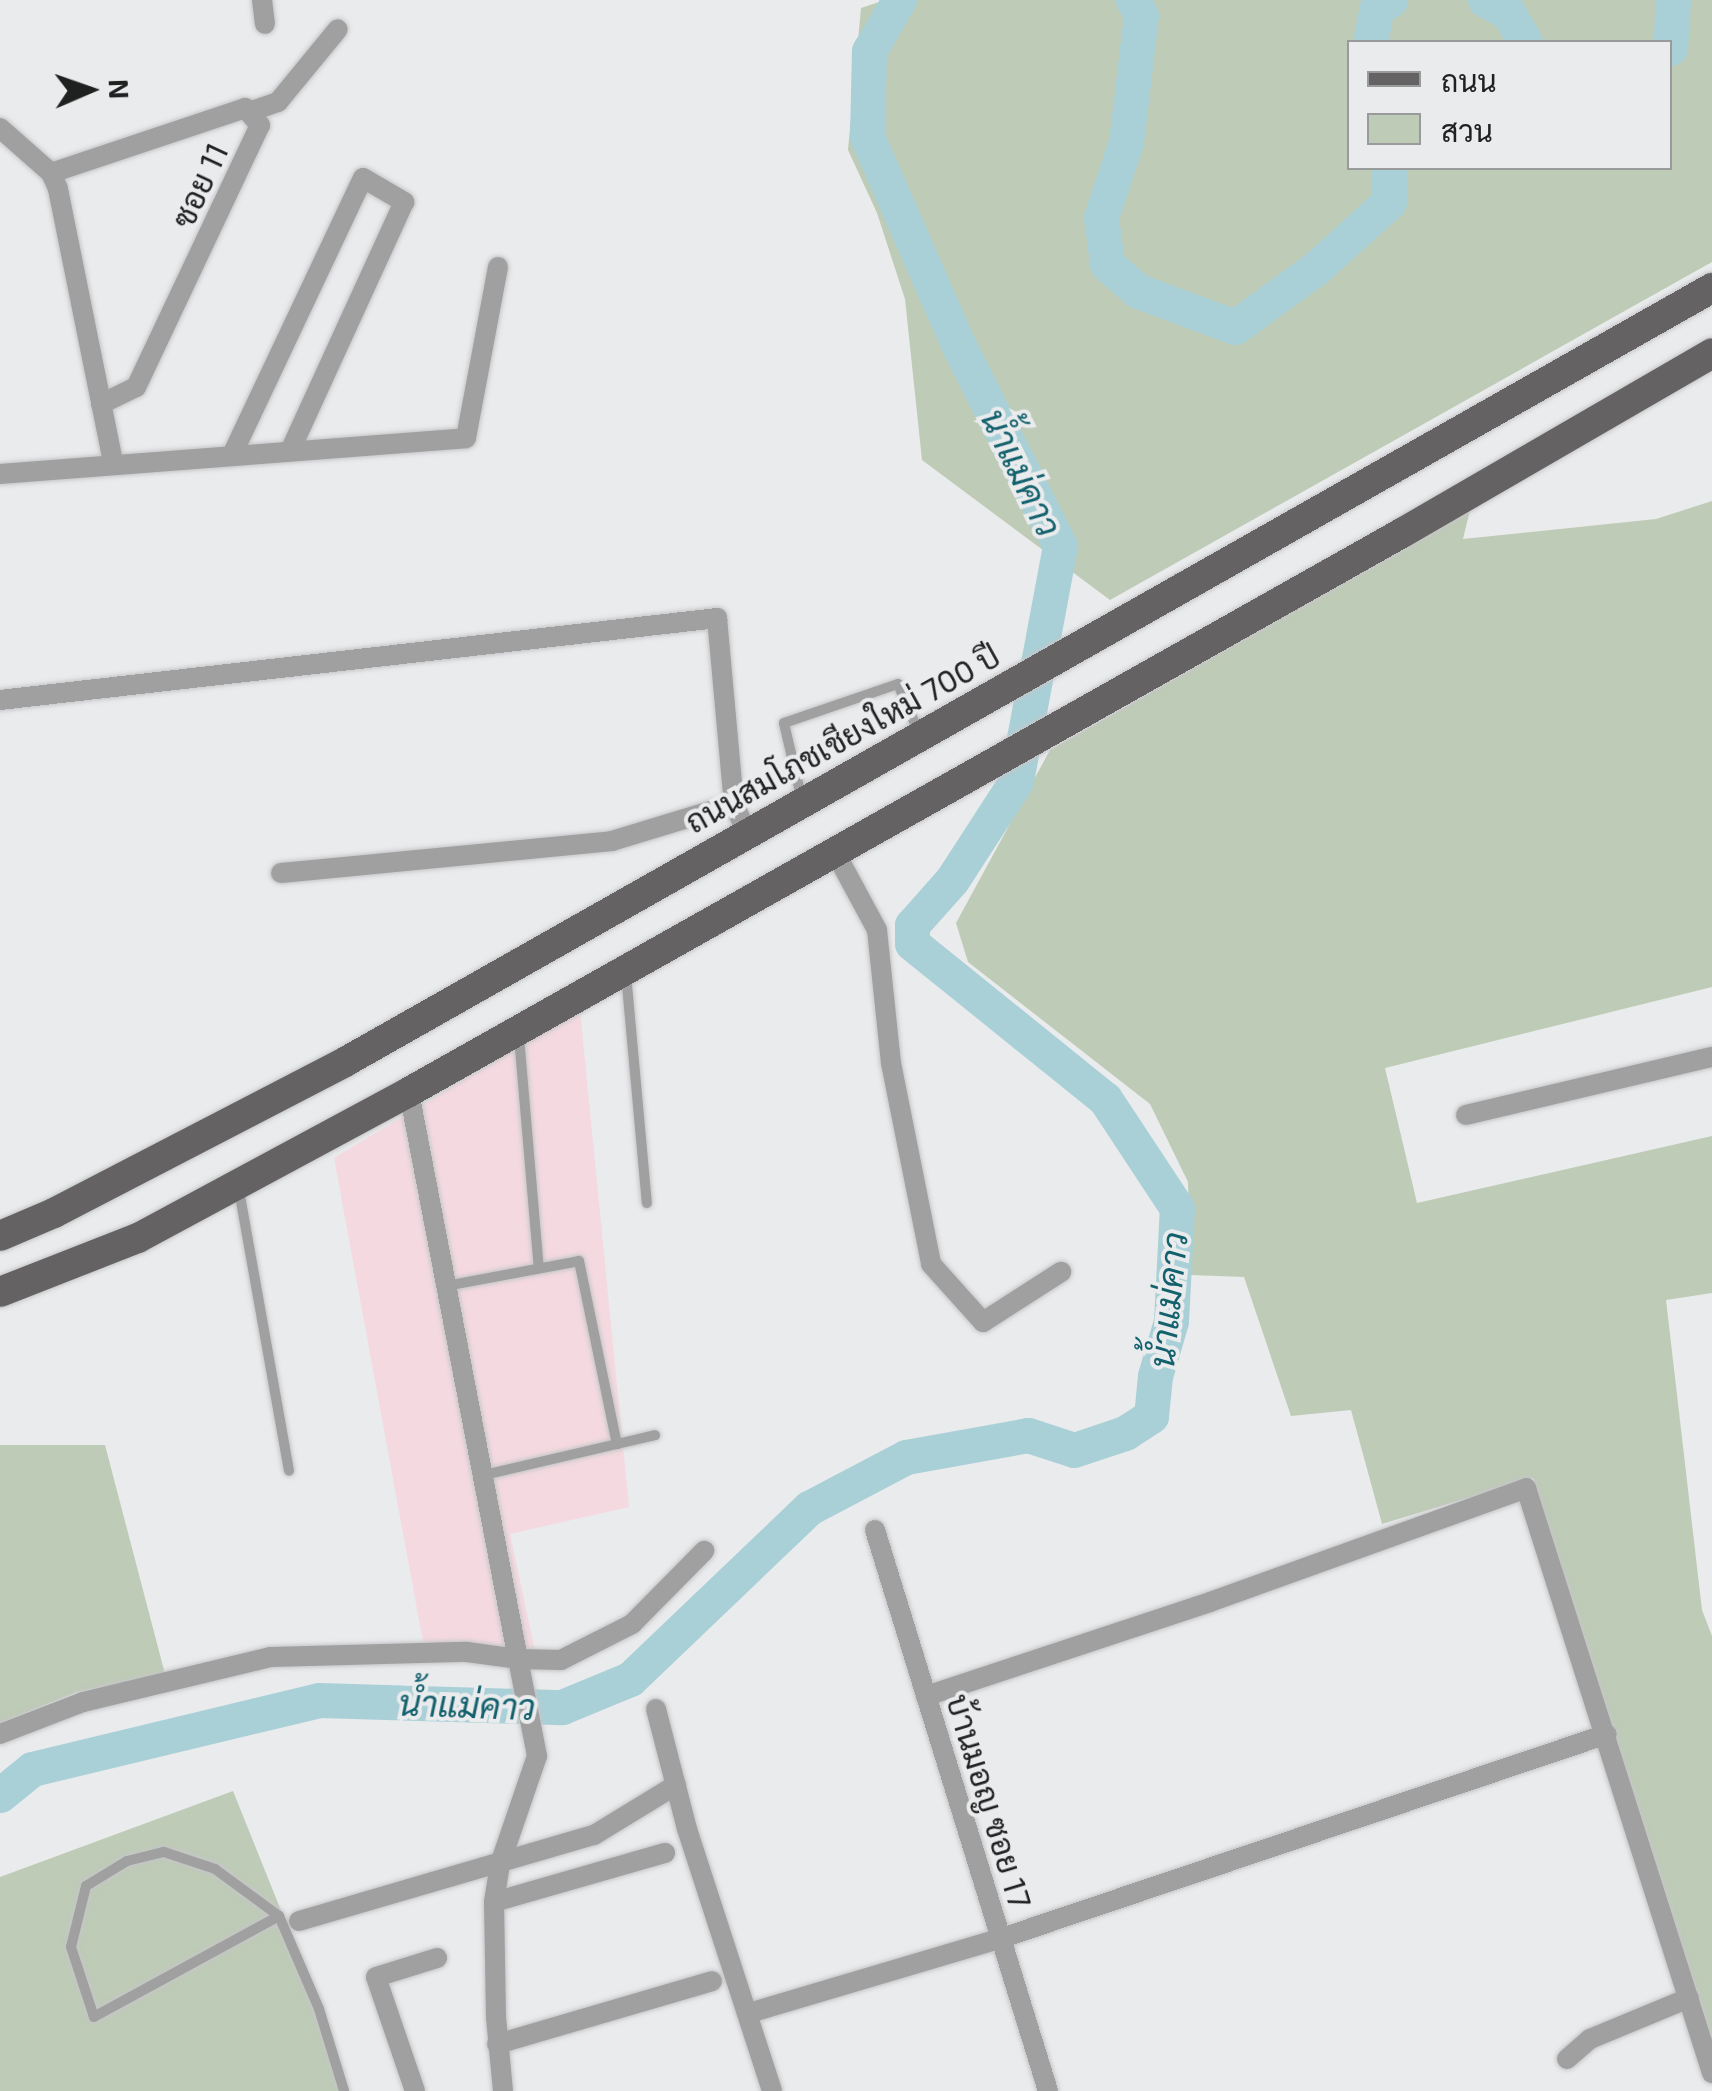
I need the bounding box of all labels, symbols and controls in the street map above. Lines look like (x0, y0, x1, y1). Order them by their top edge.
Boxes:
north arrow (40, 40, 140, 140)
legend (1347, 40, 1672, 170)
text: ถนน (1441, 62, 1497, 98)
text: N (103, 78, 137, 100)
text: สวน (1441, 112, 1493, 148)
street label: ซอย 11 (163, 136, 235, 234)
water label: น้ำแม่คาว (973, 401, 1071, 543)
street label: ถนนสมโภชเชียงใหม่ 700 ปี (678, 636, 1006, 840)
water label: น้ำแม่คาว (1139, 1230, 1195, 1370)
water label: น้ำแม่คาว (398, 1681, 536, 1727)
street label: บ้านมอญ ซอย 17 (939, 1689, 1041, 1913)

